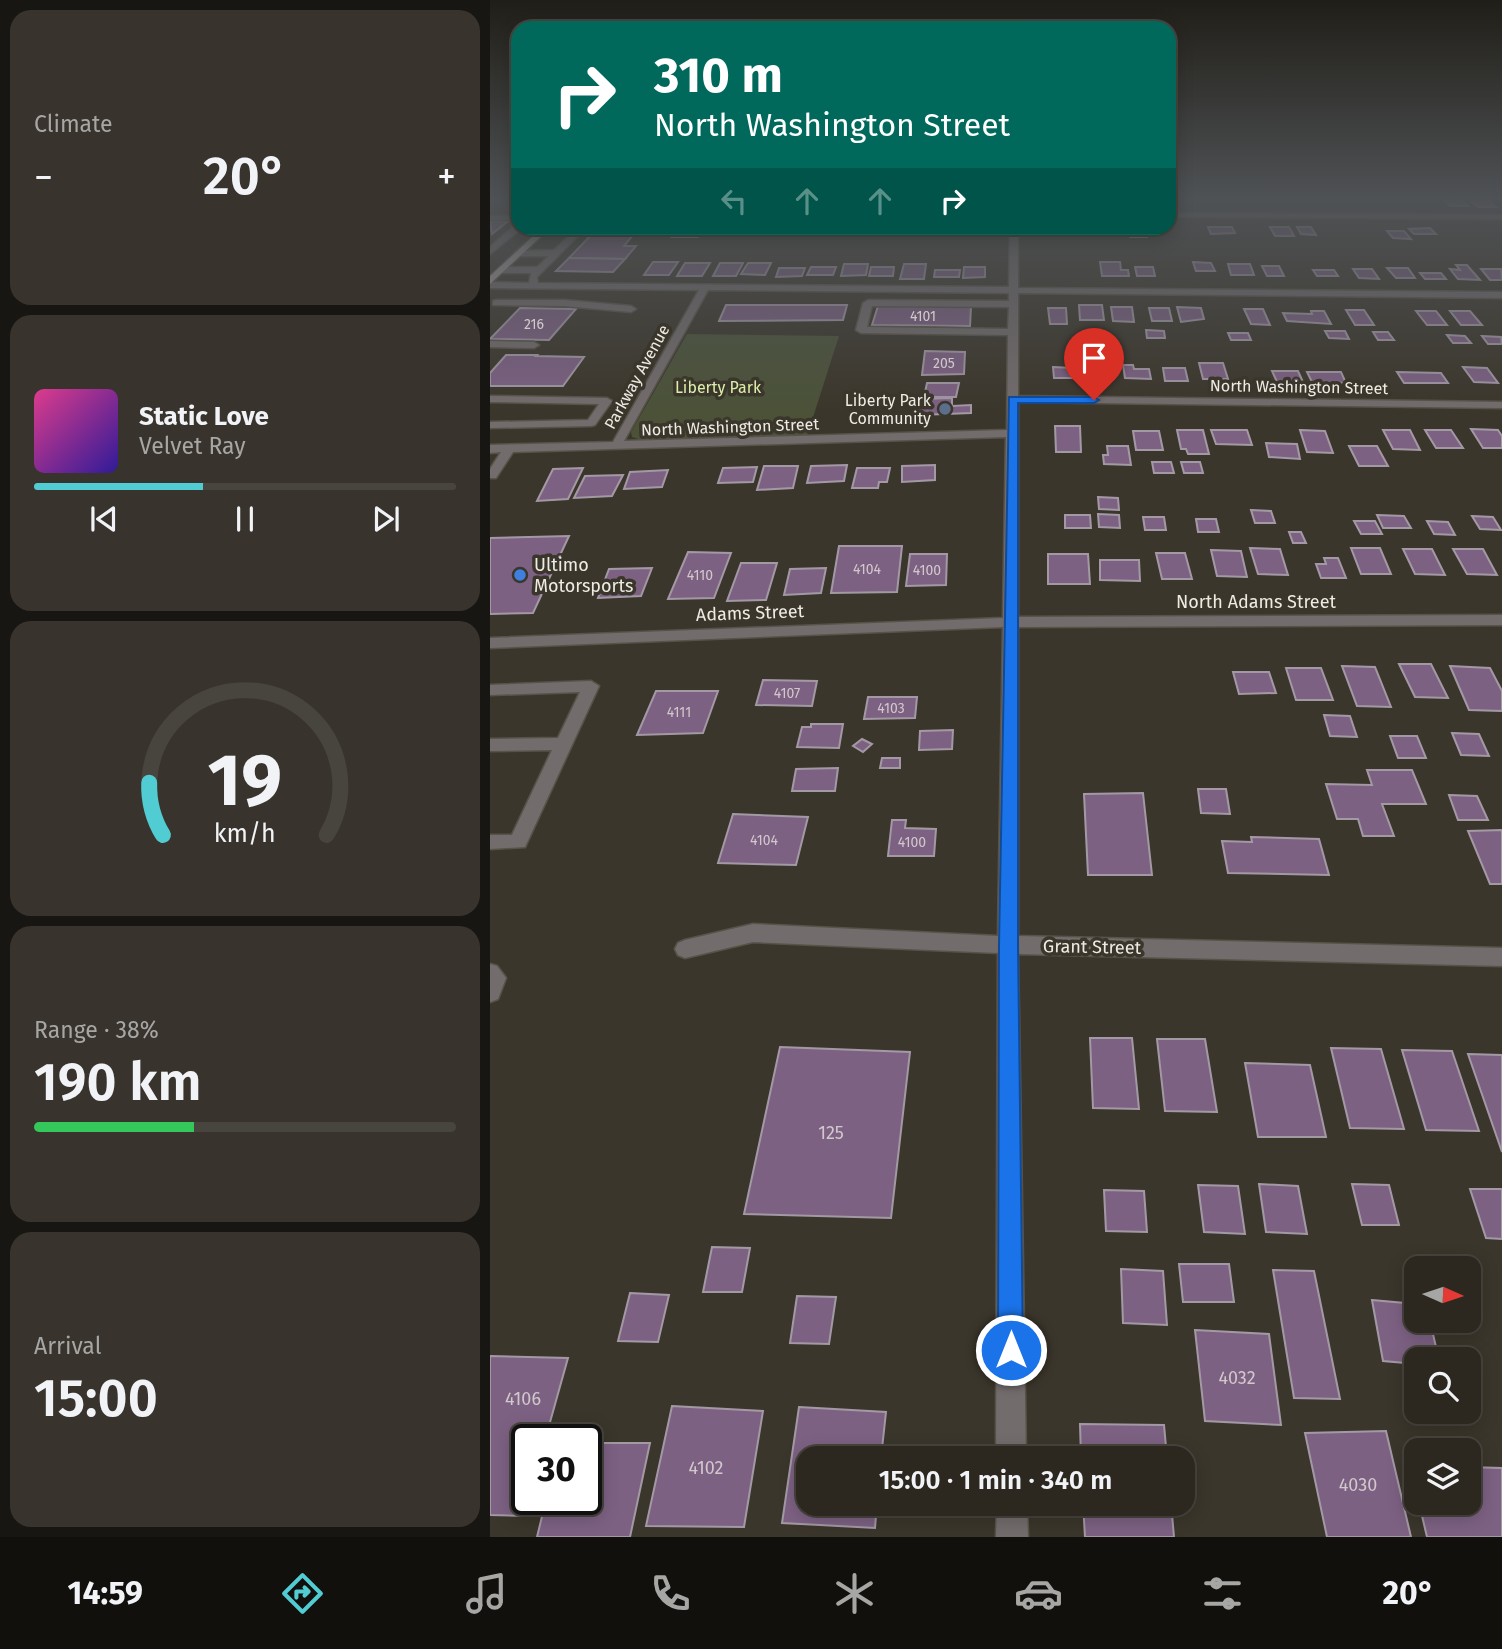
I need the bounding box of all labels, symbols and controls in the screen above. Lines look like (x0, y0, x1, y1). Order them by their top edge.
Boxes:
text: 310 m (654, 46, 783, 105)
icon: right (539, 49, 630, 140)
text: North Washington Street (654, 106, 1010, 144)
text: Climate (34, 110, 113, 138)
text: 20° (203, 145, 287, 208)
text: − (34, 154, 53, 200)
text: + (437, 154, 456, 200)
icon: left (715, 182, 753, 220)
icon: ahead (788, 182, 826, 220)
icon: ahead (861, 182, 899, 220)
icon: right (934, 182, 972, 220)
house number: 4101 (910, 308, 936, 325)
house number: 216 (524, 316, 544, 333)
street label: Parkway Avenue (600, 321, 674, 433)
pin (1064, 328, 1124, 400)
icon: arrive (1075, 339, 1113, 377)
house number: 205 (933, 355, 955, 372)
street label: North Washington Street (1210, 376, 1388, 398)
park label: Liberty Park (675, 378, 762, 397)
place label: Liberty Park Community (845, 391, 932, 428)
text: Static Love (139, 401, 269, 432)
marker: Liberty Park Community (937, 401, 953, 417)
street label: North Washington Street (641, 414, 820, 440)
text: Velvet Ray (139, 432, 246, 460)
icon: previous (85, 500, 123, 538)
icon: pause (226, 500, 264, 538)
icon: next (367, 500, 405, 538)
place label: Ultimo Motorsports (534, 554, 633, 597)
house number: 4104 (853, 561, 882, 578)
house number: 4100 (913, 562, 941, 579)
marker: Ultimo Motorsports (512, 567, 528, 583)
house number: 4110 (687, 567, 713, 584)
street label: North Adams Street (1176, 591, 1336, 613)
street label: Adams Street (695, 600, 805, 626)
house number: 4107 (774, 685, 800, 702)
house number: 4103 (877, 700, 905, 717)
house number: 4111 (667, 704, 691, 721)
text: 19 (208, 737, 282, 824)
text: km/h (214, 818, 276, 848)
house number: 4104 (750, 832, 779, 849)
house number: 4100 (898, 834, 926, 851)
street label: Grant Street (1043, 935, 1142, 959)
text: Range · 38% (34, 1016, 159, 1044)
text: 190 km (34, 1051, 202, 1114)
house number: 125 (818, 1122, 844, 1144)
north arrow (1404, 1256, 1480, 1334)
map controls (1404, 1256, 1481, 1515)
position arrow (974, 1313, 1048, 1387)
text: Arrival (34, 1332, 101, 1360)
button: search (1404, 1347, 1481, 1424)
text: 15:00 (34, 1367, 158, 1430)
house number: 4032 (1218, 1367, 1256, 1389)
house number: 4106 (505, 1388, 541, 1410)
speed limit sign: 30 (511, 1424, 602, 1515)
button: layers (1404, 1438, 1481, 1515)
house number: 4102 (688, 1457, 724, 1479)
text: 15:00 · 1 min · 340 m (879, 1465, 1112, 1496)
house number: 4030 (1339, 1474, 1377, 1496)
icon: directions (278, 1569, 327, 1618)
icon: music (462, 1569, 511, 1618)
icon: phone (646, 1569, 695, 1618)
icon: climate (830, 1569, 879, 1618)
icon: car (1014, 1569, 1063, 1618)
icon: filters (1198, 1569, 1247, 1618)
text: 14:59 (68, 1574, 143, 1612)
text: 20° (1382, 1574, 1434, 1612)

